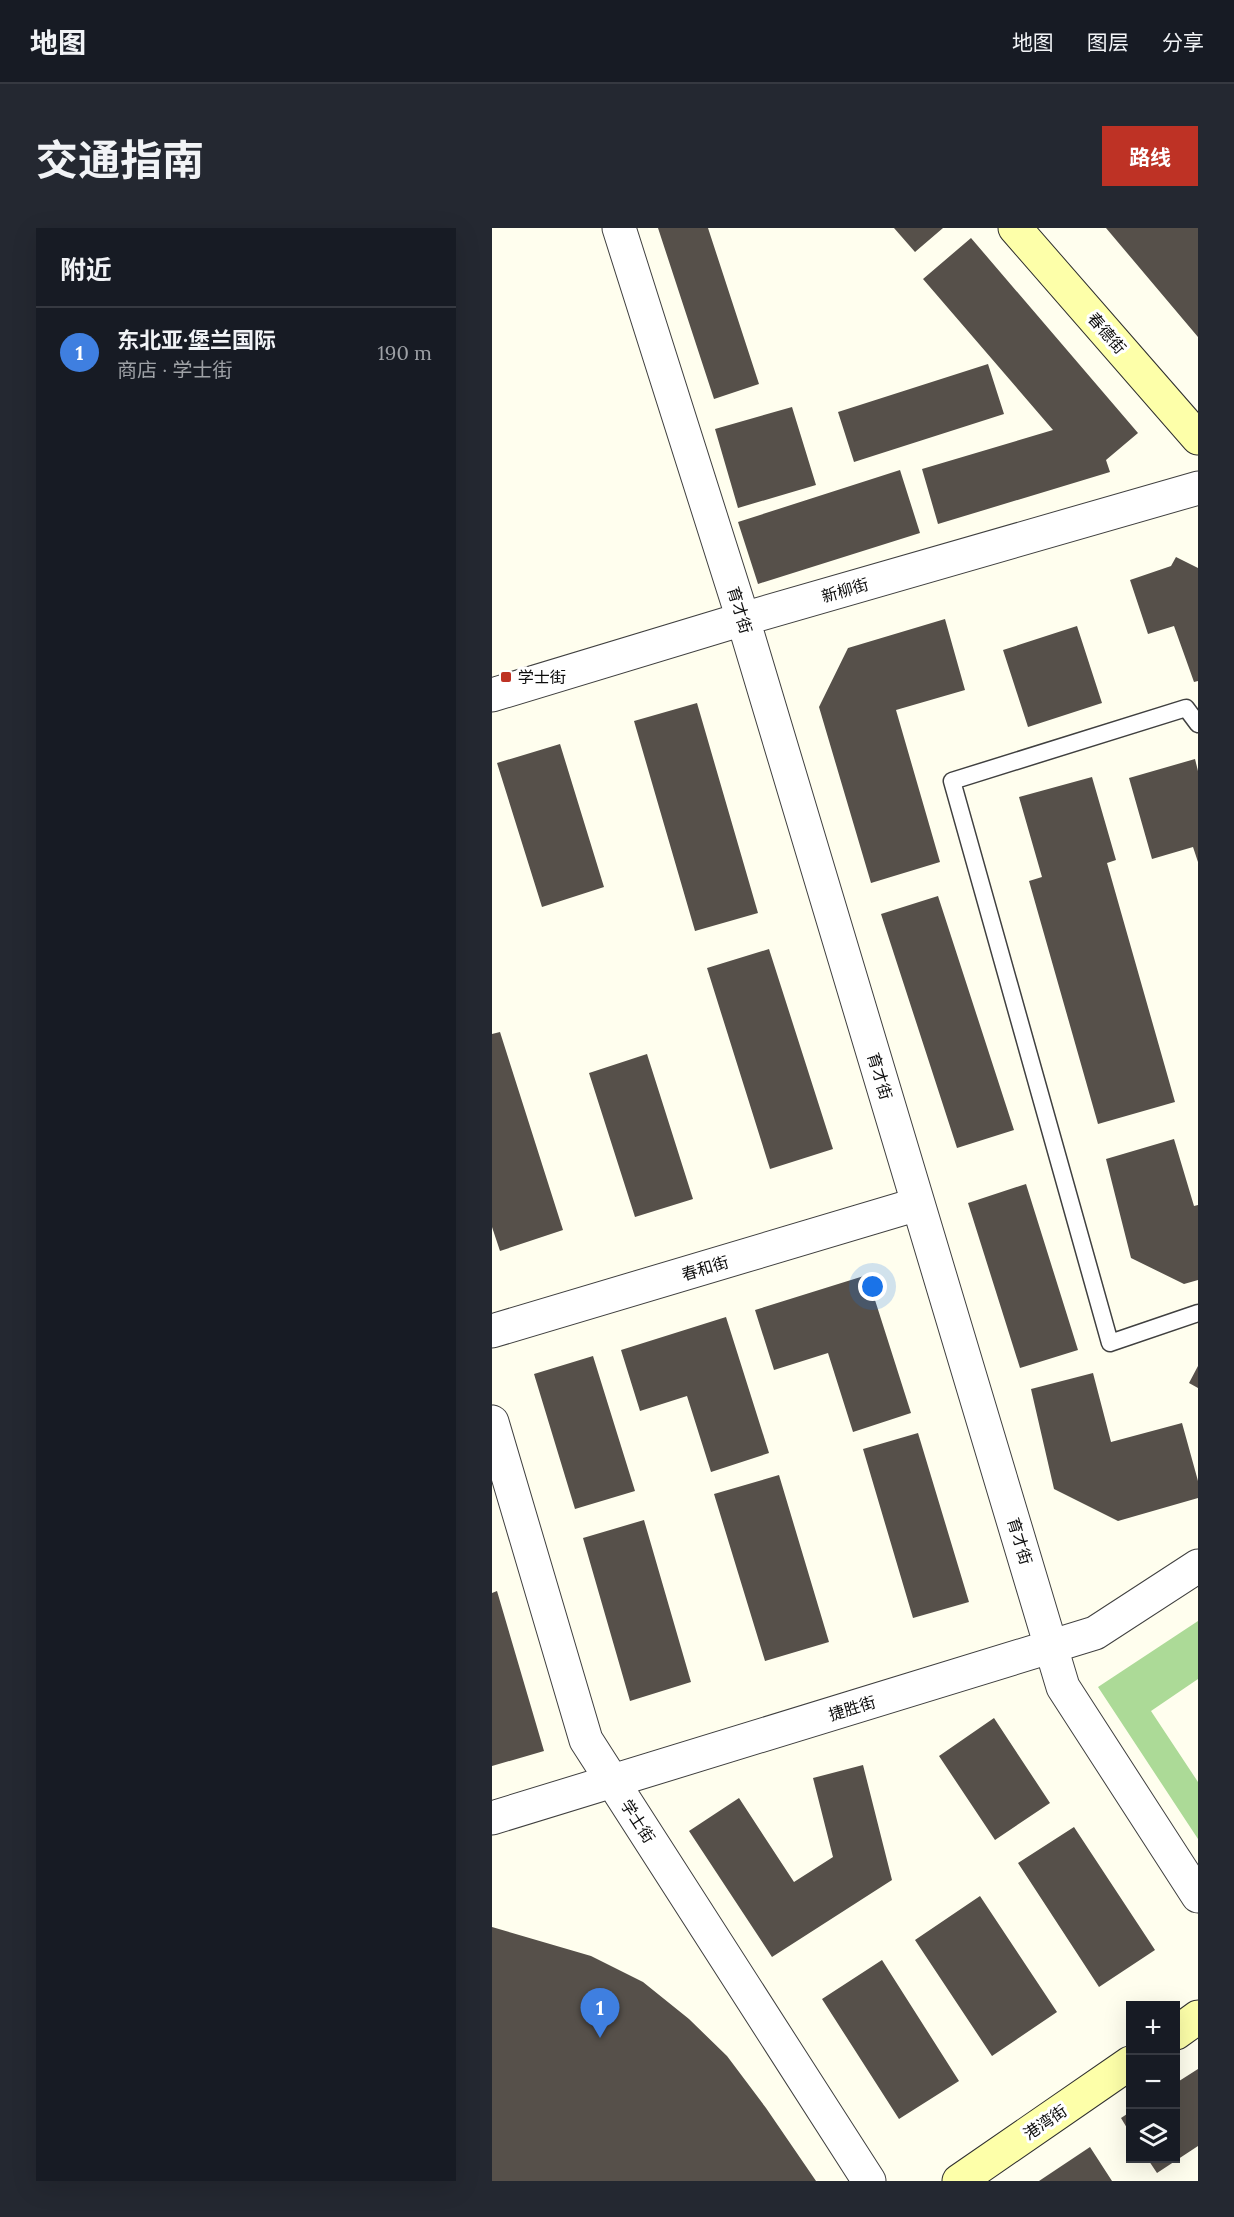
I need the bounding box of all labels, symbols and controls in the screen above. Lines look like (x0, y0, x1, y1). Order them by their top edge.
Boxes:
text: 地图 (30, 25, 86, 61)
text: 地图 (1012, 29, 1054, 56)
text: 图层 (1087, 29, 1129, 56)
text: 分享 (1162, 29, 1204, 56)
button: 路线 (1102, 126, 1198, 186)
text: 交通指南 (36, 133, 204, 187)
text: 附近 (60, 253, 112, 286)
street label: 春德街 (1084, 308, 1130, 358)
text: 东北亚·堡兰国际 (117, 326, 276, 354)
text: 1 (75, 340, 84, 365)
text: 190 m (378, 340, 432, 365)
text: 商店 · 学士街 (117, 357, 233, 382)
street label: 新柳街 (819, 574, 871, 606)
street label: 育才街 (723, 584, 757, 636)
place label: 学士街 (518, 667, 566, 687)
marker: 学士街 (499, 670, 513, 684)
street label: 育才街 (863, 1050, 897, 1102)
street label: 春和街 (679, 1251, 731, 1285)
your location (858, 1272, 887, 1301)
street label: 育才街 (1003, 1515, 1037, 1567)
street label: 捷胜街 (826, 1691, 878, 1725)
street label: 学士街 (617, 1795, 659, 1847)
pin: 1 (580, 1988, 620, 2038)
map controls (1126, 2001, 1180, 2163)
button: + (1126, 2001, 1180, 2055)
button: − (1126, 2055, 1180, 2109)
street label: 港湾街 (1020, 2100, 1070, 2144)
button: layers (1126, 2109, 1180, 2163)

